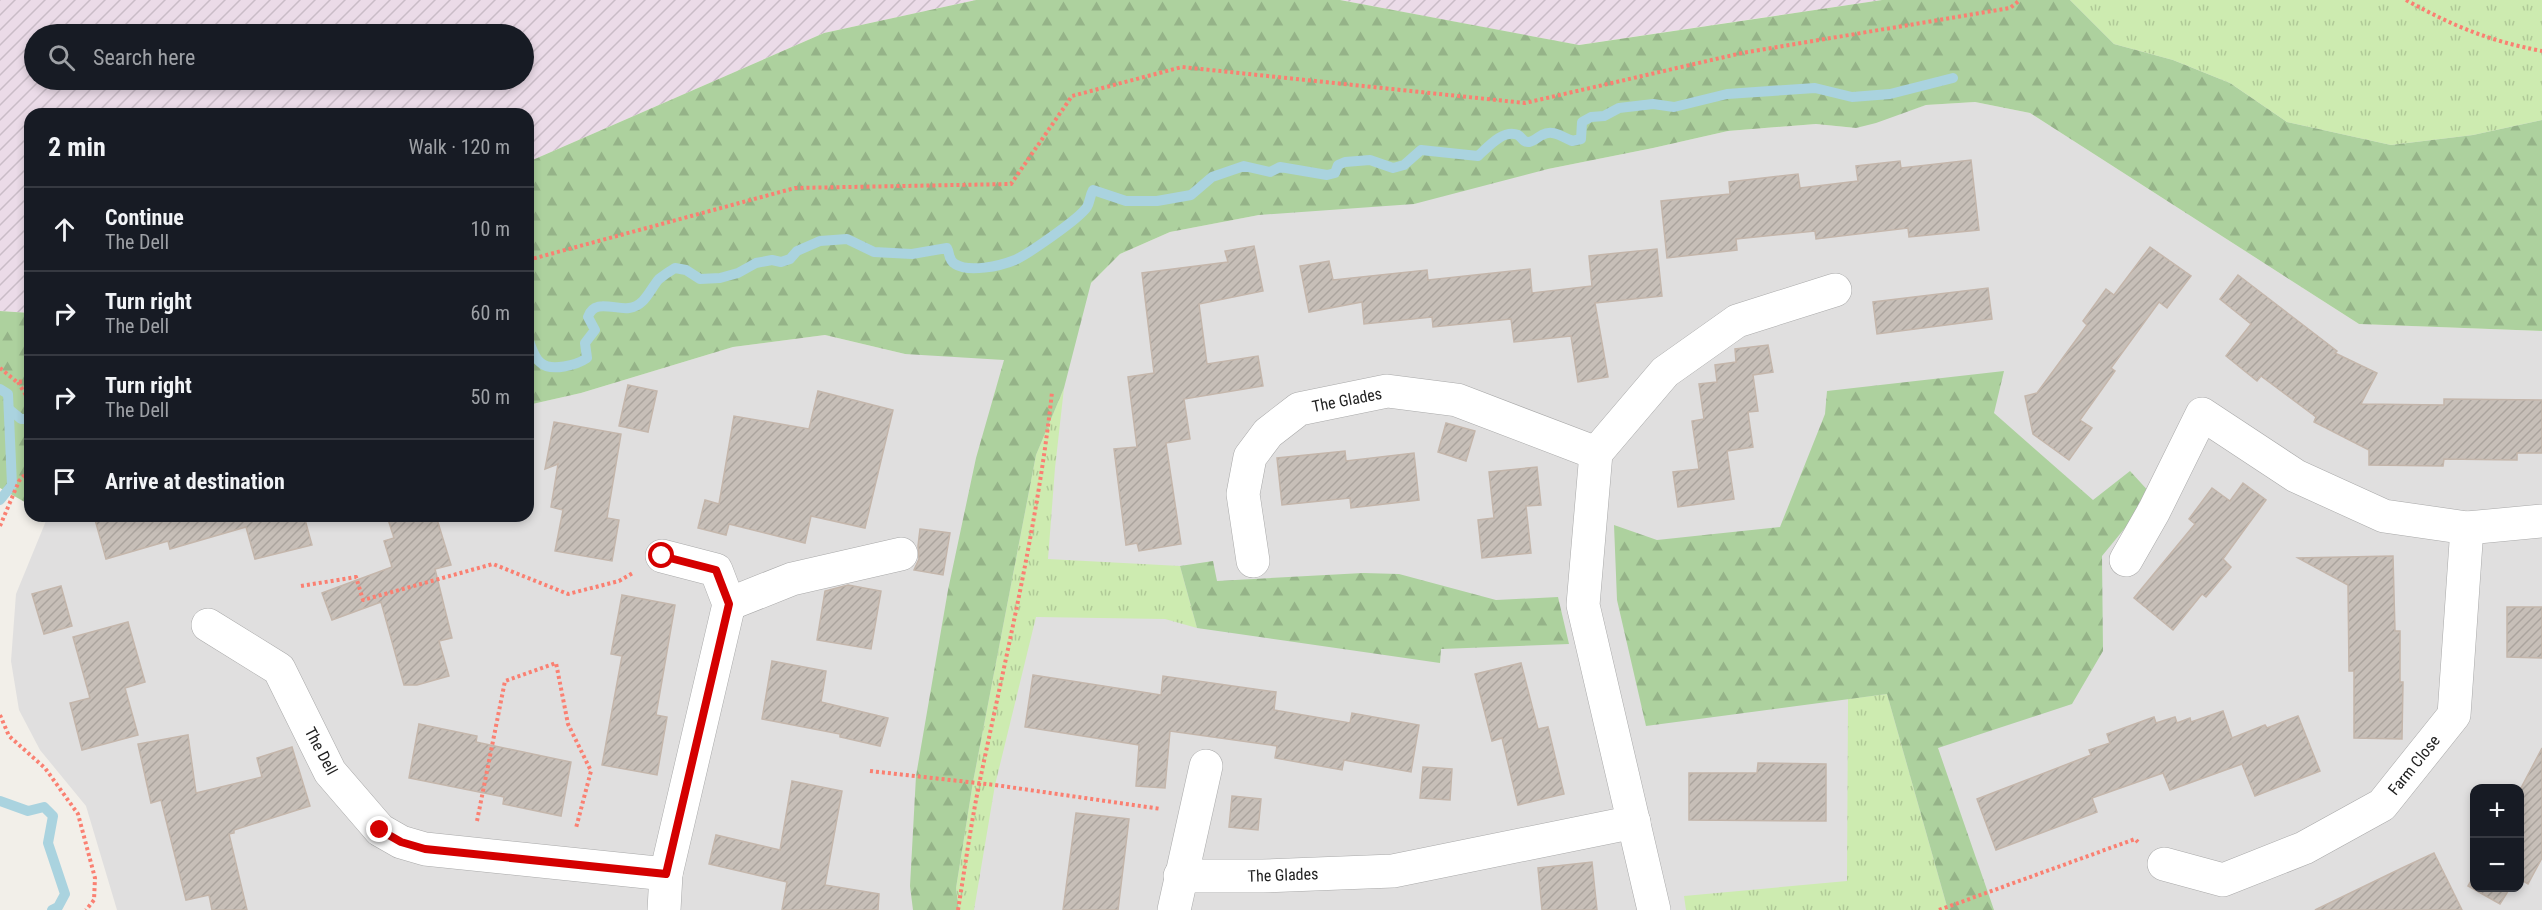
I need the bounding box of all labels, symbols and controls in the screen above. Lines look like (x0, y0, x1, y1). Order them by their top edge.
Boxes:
search box (24, 24, 534, 90)
icon: search (45, 41, 78, 74)
text: Search here (93, 45, 195, 70)
text: 2 min (48, 132, 106, 162)
text: Walk · 120 m (409, 135, 510, 159)
text: Continue (105, 205, 184, 230)
icon: ahead (48, 213, 81, 246)
text: 10 m (471, 217, 510, 241)
text: The Dell (105, 230, 169, 254)
text: Turn right (105, 289, 192, 314)
icon: right (48, 297, 81, 330)
text: 60 m (471, 301, 510, 325)
text: The Dell (105, 314, 169, 338)
text: Turn right (105, 373, 192, 398)
icon: right (48, 381, 81, 414)
street label: The Glades (1310, 384, 1384, 416)
text: 50 m (471, 385, 510, 409)
text: The Dell (105, 398, 169, 422)
icon: arrive (48, 465, 81, 498)
text: Arrive at destination (105, 469, 285, 494)
route start (648, 542, 674, 568)
street label: The Dell (301, 724, 341, 778)
street label: Farm Close (2384, 731, 2444, 799)
map controls (2470, 784, 2524, 892)
button: + (2470, 784, 2524, 838)
route end (366, 816, 392, 842)
button: − (2470, 838, 2524, 892)
street label: The Glades (1247, 864, 1319, 886)

